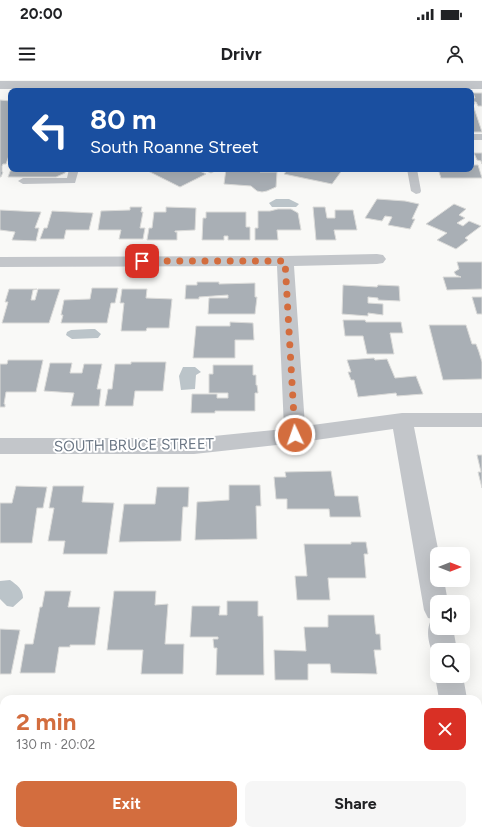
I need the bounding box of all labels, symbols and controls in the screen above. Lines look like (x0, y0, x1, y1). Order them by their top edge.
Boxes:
text: 20:00 (20, 5, 62, 23)
icon: menu (16, 43, 38, 65)
text: Drivr (221, 43, 261, 65)
icon: person (444, 43, 466, 65)
text: 80 m (90, 102, 156, 136)
icon: left (24, 104, 76, 156)
text: South Roanne Street (90, 136, 258, 158)
pin (125, 244, 159, 278)
icon: arrive (131, 250, 153, 272)
position arrow (274, 414, 316, 456)
street label: SOUTH BRUCE STREET (54, 435, 215, 455)
north arrow (430, 547, 470, 587)
map controls (430, 547, 470, 683)
button: sound (430, 595, 470, 635)
button: search (430, 643, 470, 683)
text: 2 min (16, 707, 76, 736)
button: close (424, 708, 466, 750)
text: 130 m · 20:02 (16, 737, 95, 752)
button: Exit (16, 781, 237, 827)
button: Share (245, 781, 466, 827)

